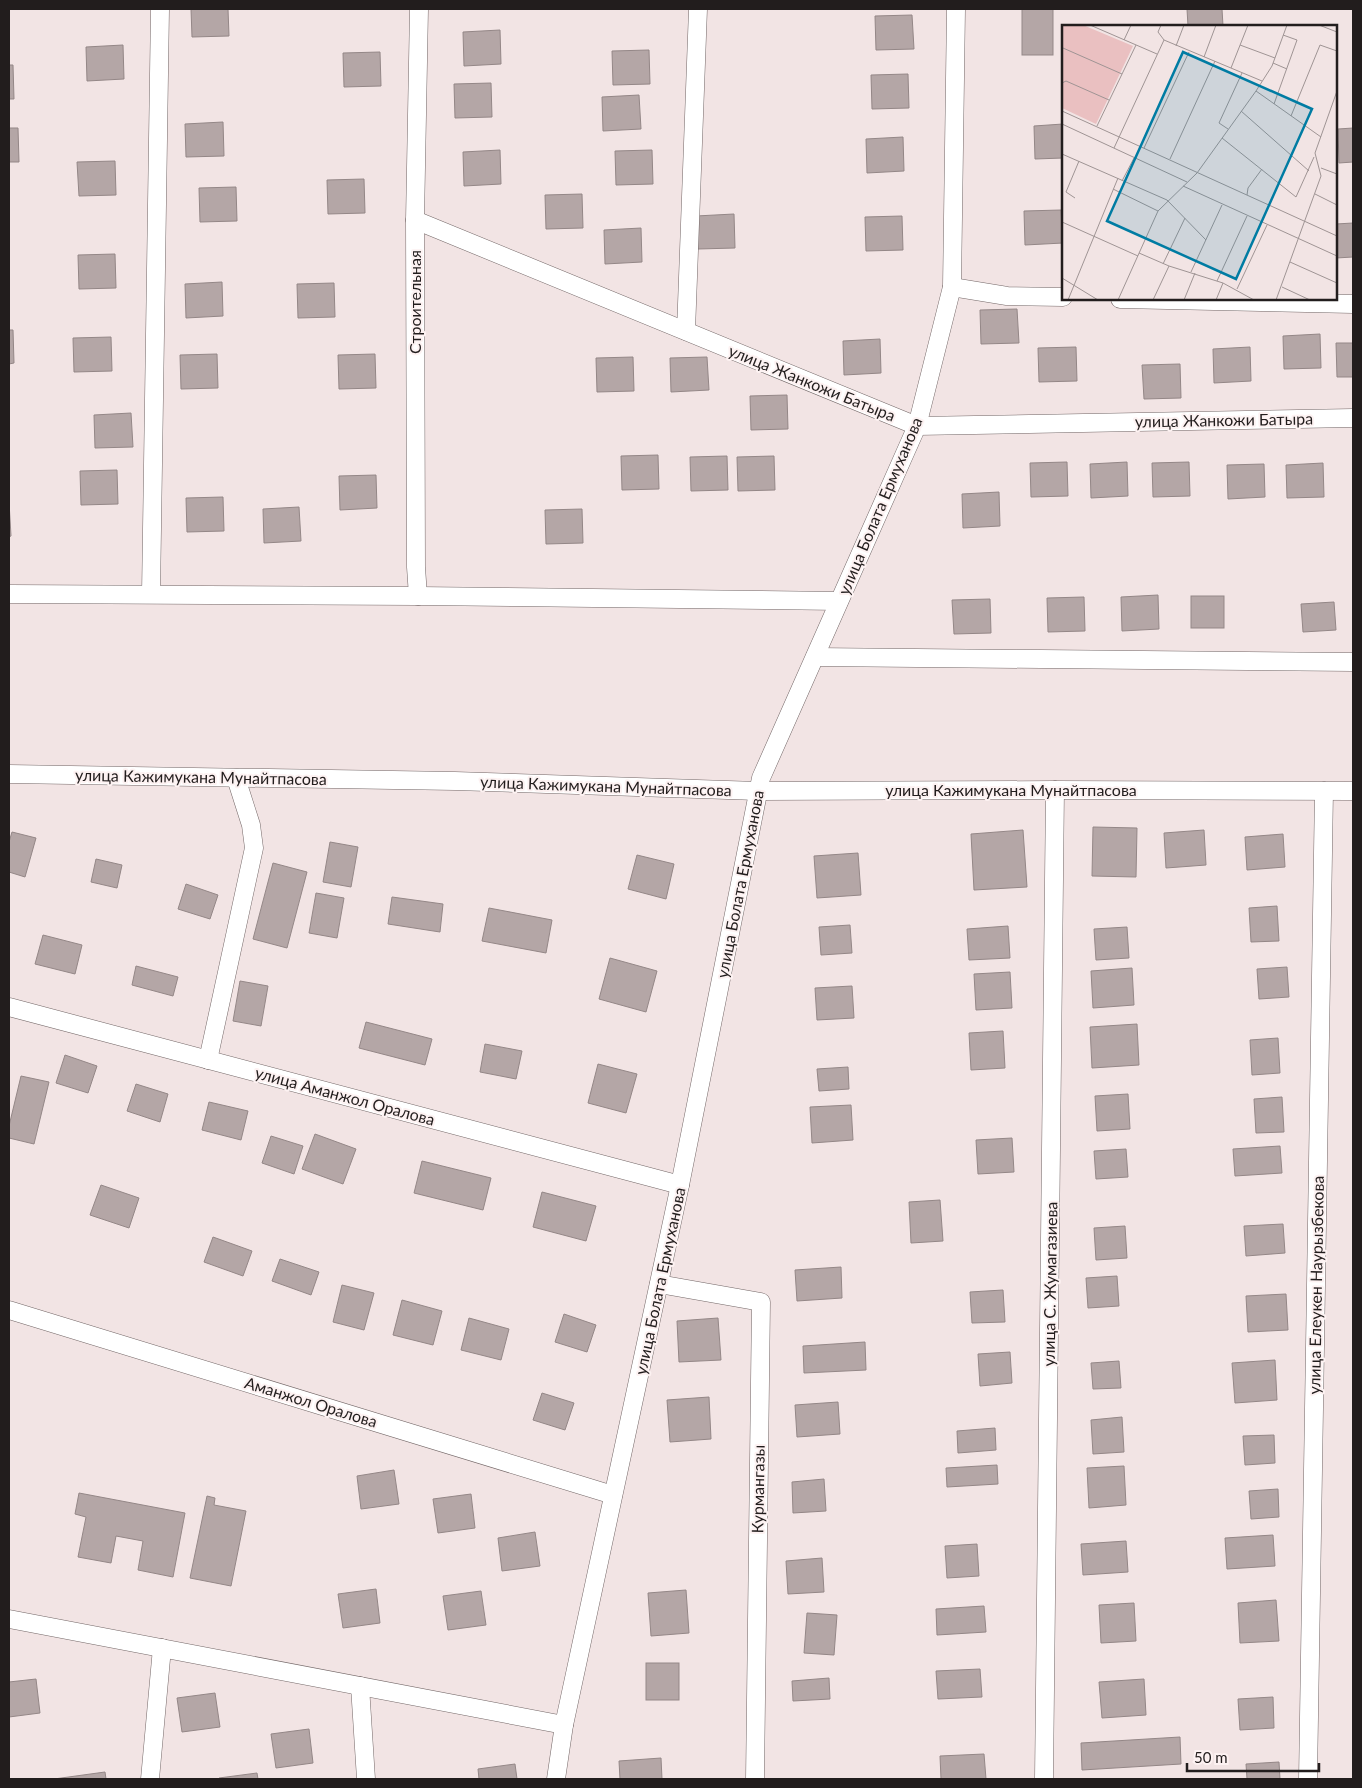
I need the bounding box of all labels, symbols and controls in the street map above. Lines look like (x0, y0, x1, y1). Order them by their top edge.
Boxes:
inset map (1062, 25, 1337, 300)
street label: Строительная (405, 250, 424, 354)
street label: улица Жанкожи Батыра (726, 340, 898, 425)
street label: улица Жанкожи Батыра (1135, 408, 1313, 431)
street label: улица Болата Ермуханова (833, 414, 926, 597)
street label: улица Кажимукана Мунайтпасова (75, 765, 327, 788)
street label: улица Кажимукана Мунайтпасова (480, 772, 732, 799)
street label: улица Кажимукана Мунайтпасова (885, 780, 1137, 799)
street label: улица Болата Ермуханова (712, 788, 767, 980)
street label: улица Аманжол Оралова (253, 1062, 437, 1129)
street label: улица Елеукен Наурызбекова (1304, 1175, 1327, 1395)
street label: улица Болата Ермуханова (630, 1185, 689, 1376)
street label: улица С. Жумагазиева (1039, 1201, 1060, 1367)
street label: Аманжол Оралова (243, 1372, 380, 1431)
street label: Курмангазы (747, 1445, 768, 1533)
scale bar (1187, 1740, 1320, 1772)
text: 50 m (1194, 1748, 1228, 1766)

